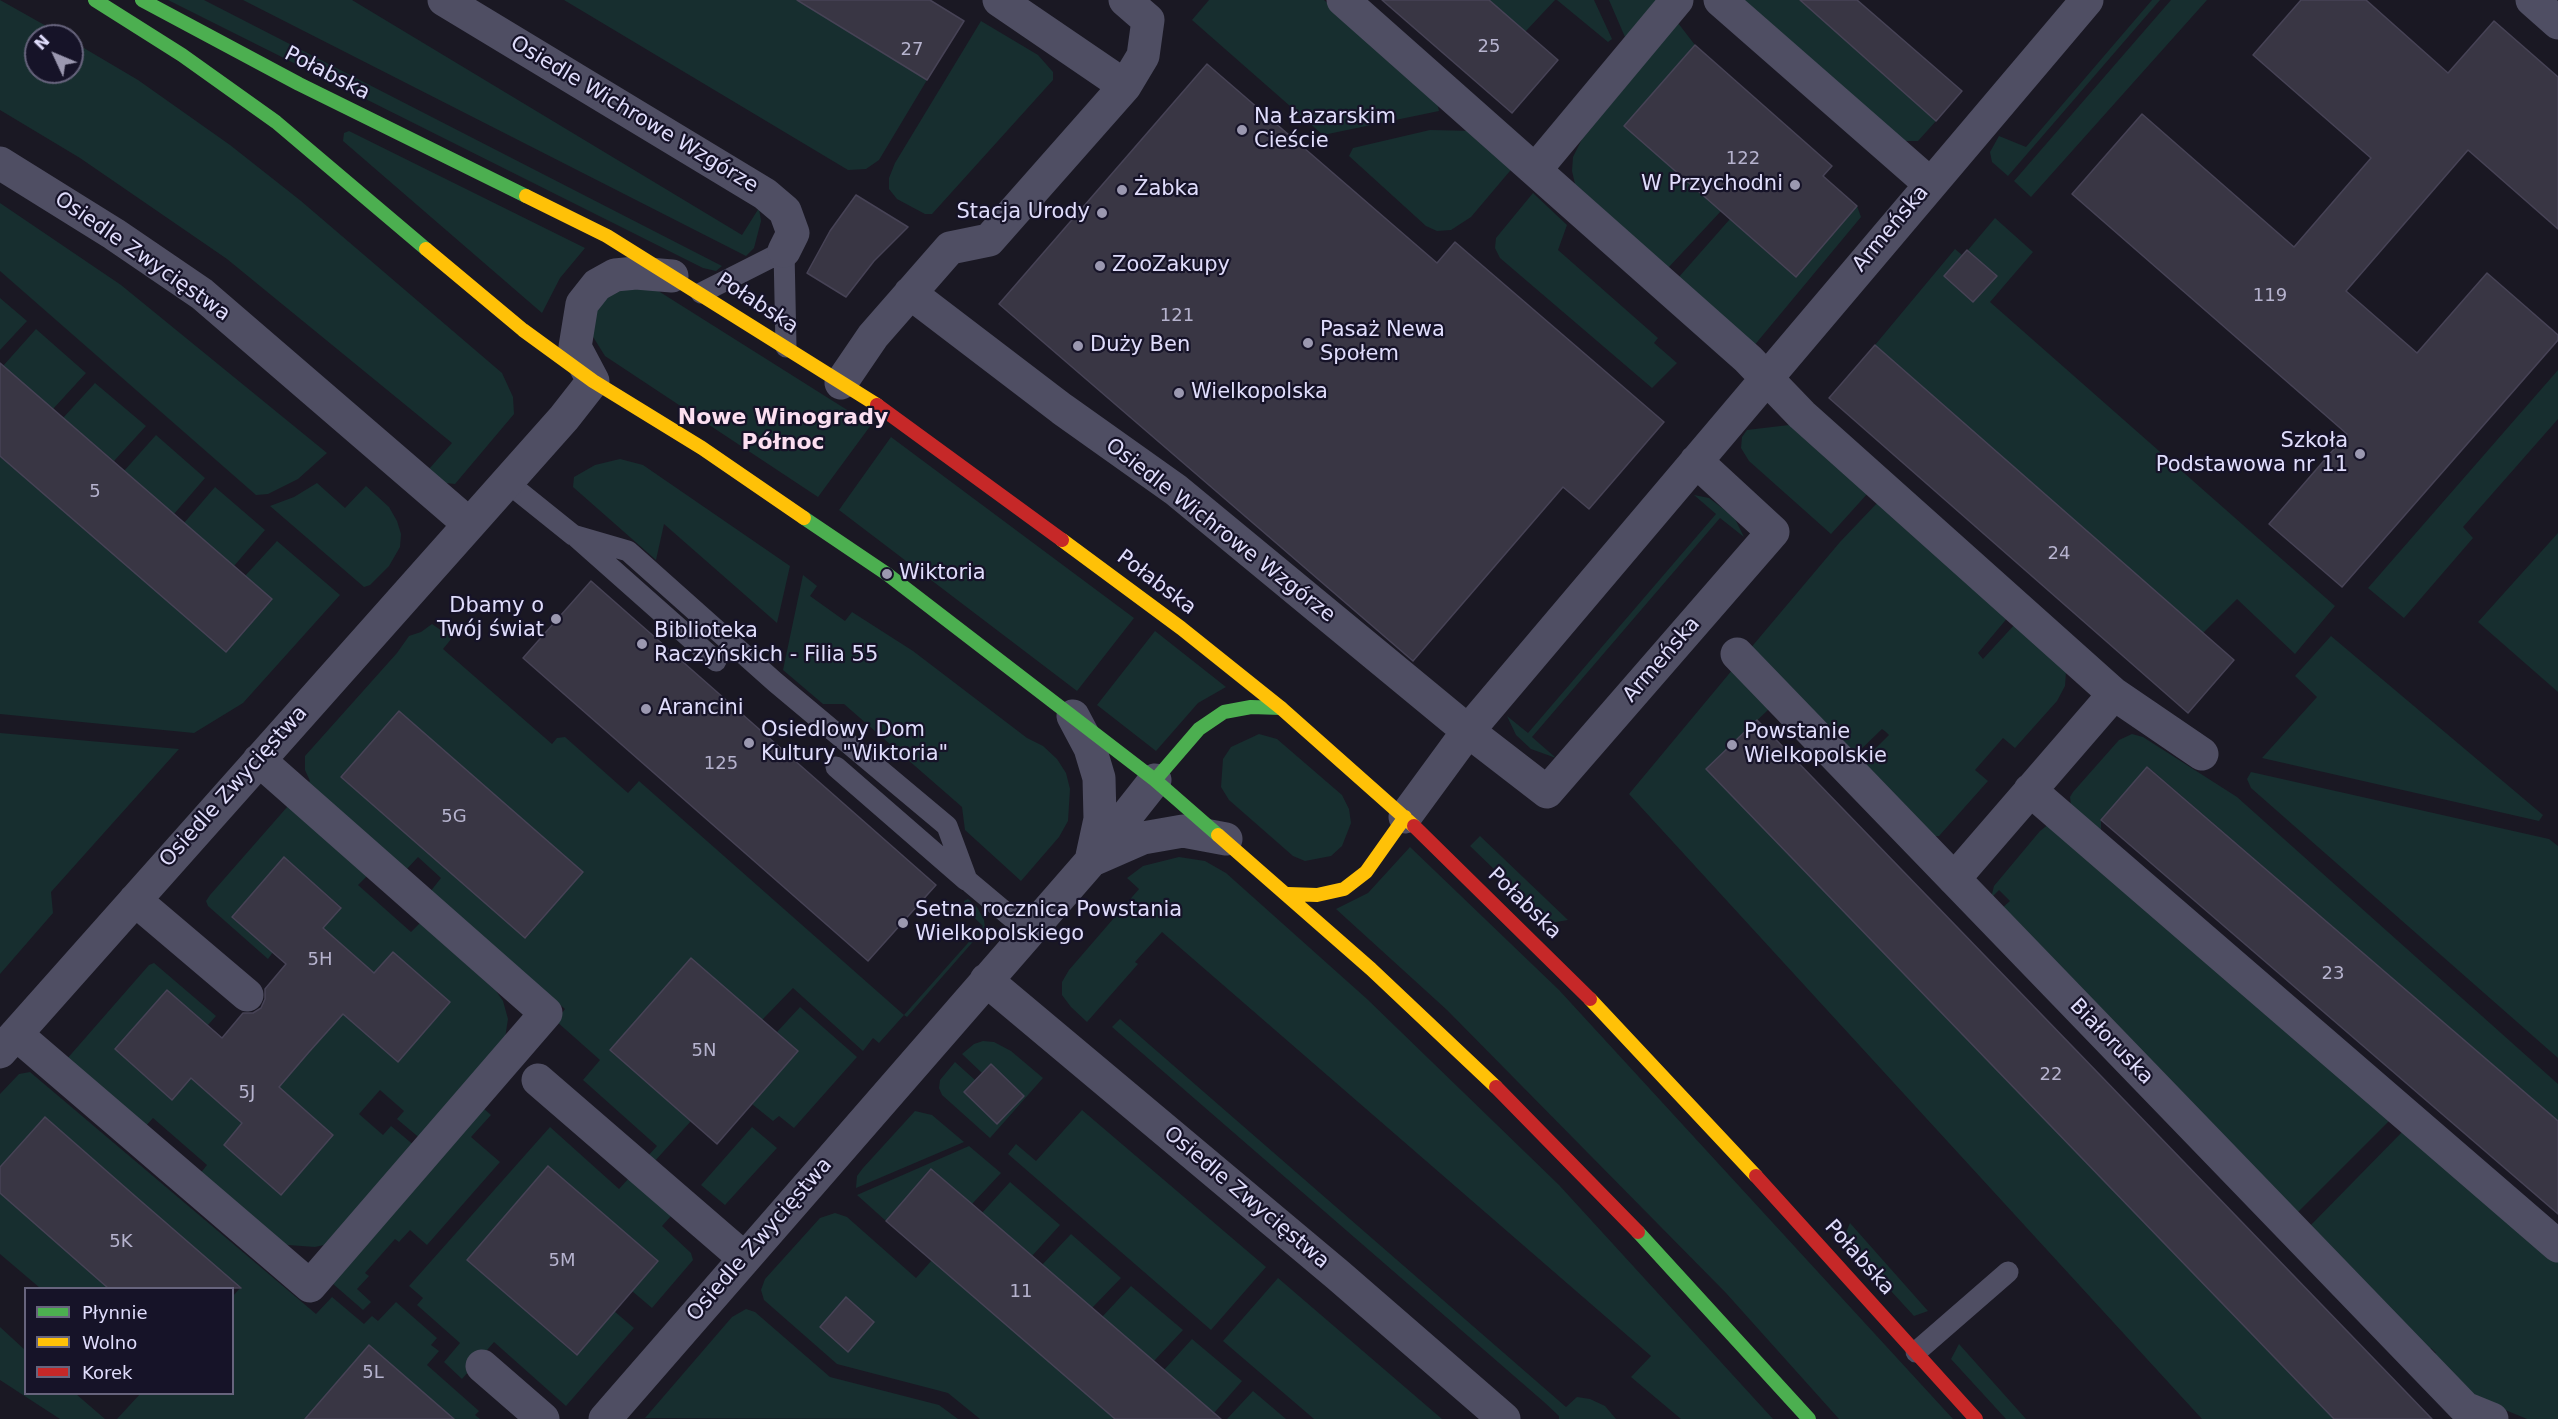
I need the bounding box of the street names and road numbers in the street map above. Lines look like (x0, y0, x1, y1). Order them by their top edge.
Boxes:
street label: Osiedle Wichrowe Wzgórze (506, 31, 762, 199)
street label: Połabska (280, 42, 374, 106)
street label: Armeńska (1848, 181, 1934, 277)
street label: Osiedle Zwycięstwa (49, 187, 235, 327)
street label: Połabska (711, 268, 803, 340)
street label: Osiedle Wichrowe Wzgórze (1100, 434, 1340, 628)
street label: Połabska (1111, 545, 1201, 621)
street label: Armeńska (1618, 612, 1706, 708)
street label: Osiedle Zwycięstwa (155, 701, 313, 873)
street label: Połabska (1482, 863, 1566, 945)
street label: Białoruska (2064, 994, 2158, 1090)
street label: Osiedle Zwycięstwa (1158, 1121, 1334, 1275)
street label: Osiedle Zwycięstwa (682, 1153, 838, 1327)
street label: Połabska (1819, 1215, 1899, 1301)

